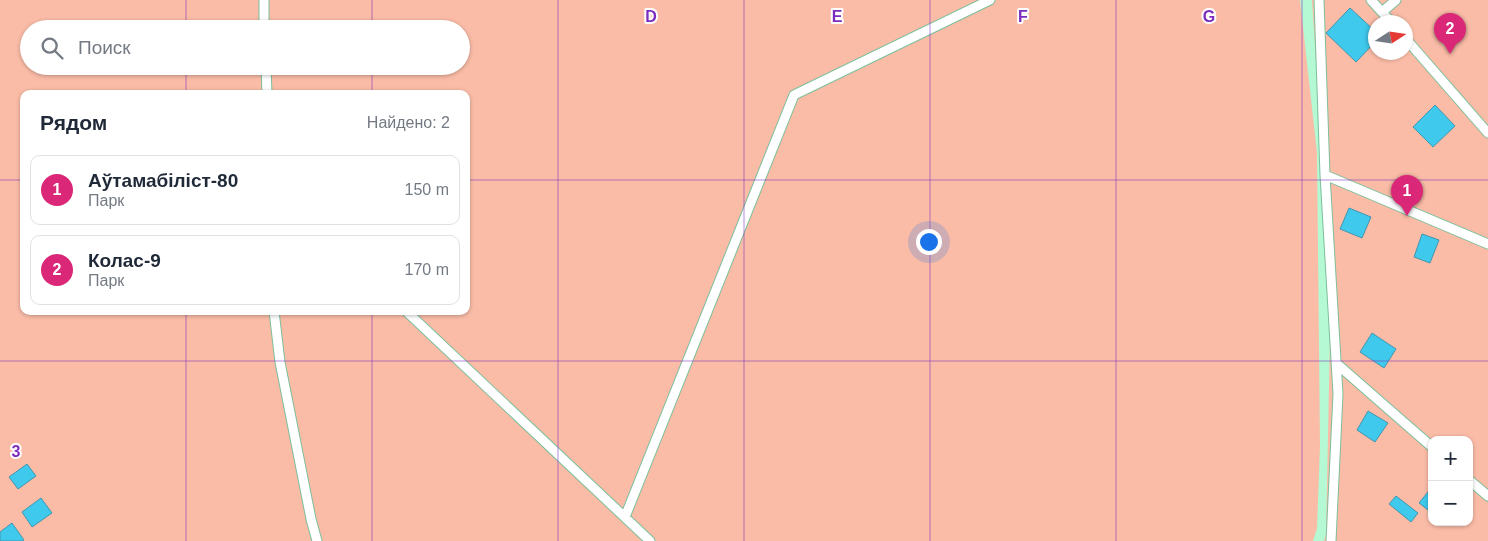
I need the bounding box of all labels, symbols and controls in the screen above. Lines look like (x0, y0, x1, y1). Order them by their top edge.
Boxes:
text: D (645, 8, 657, 25)
text: E (832, 8, 843, 25)
text: F (1018, 8, 1028, 25)
text: G (1203, 8, 1215, 25)
pin: 2 (1434, 13, 1466, 54)
north arrow (1368, 15, 1413, 60)
search box (20, 20, 470, 75)
icon: search (38, 34, 66, 62)
text: Поиск (78, 37, 131, 58)
text: Рядом (40, 111, 107, 134)
text: Найдено: 2 (367, 114, 450, 131)
text: Аўтамабіліст-80 (88, 170, 238, 191)
pin: 1 (1391, 175, 1423, 216)
text: 1 (53, 181, 61, 198)
text: 150 m (405, 181, 449, 198)
text: Парк (88, 192, 124, 209)
your location (916, 229, 942, 255)
text: Колас-9 (88, 250, 161, 271)
text: 2 (53, 261, 61, 278)
text: 170 m (405, 261, 449, 278)
text: Парк (88, 272, 124, 289)
map controls (1428, 436, 1473, 526)
button: + (1428, 436, 1473, 481)
text: 3 (12, 443, 21, 460)
button: − (1428, 481, 1473, 526)

